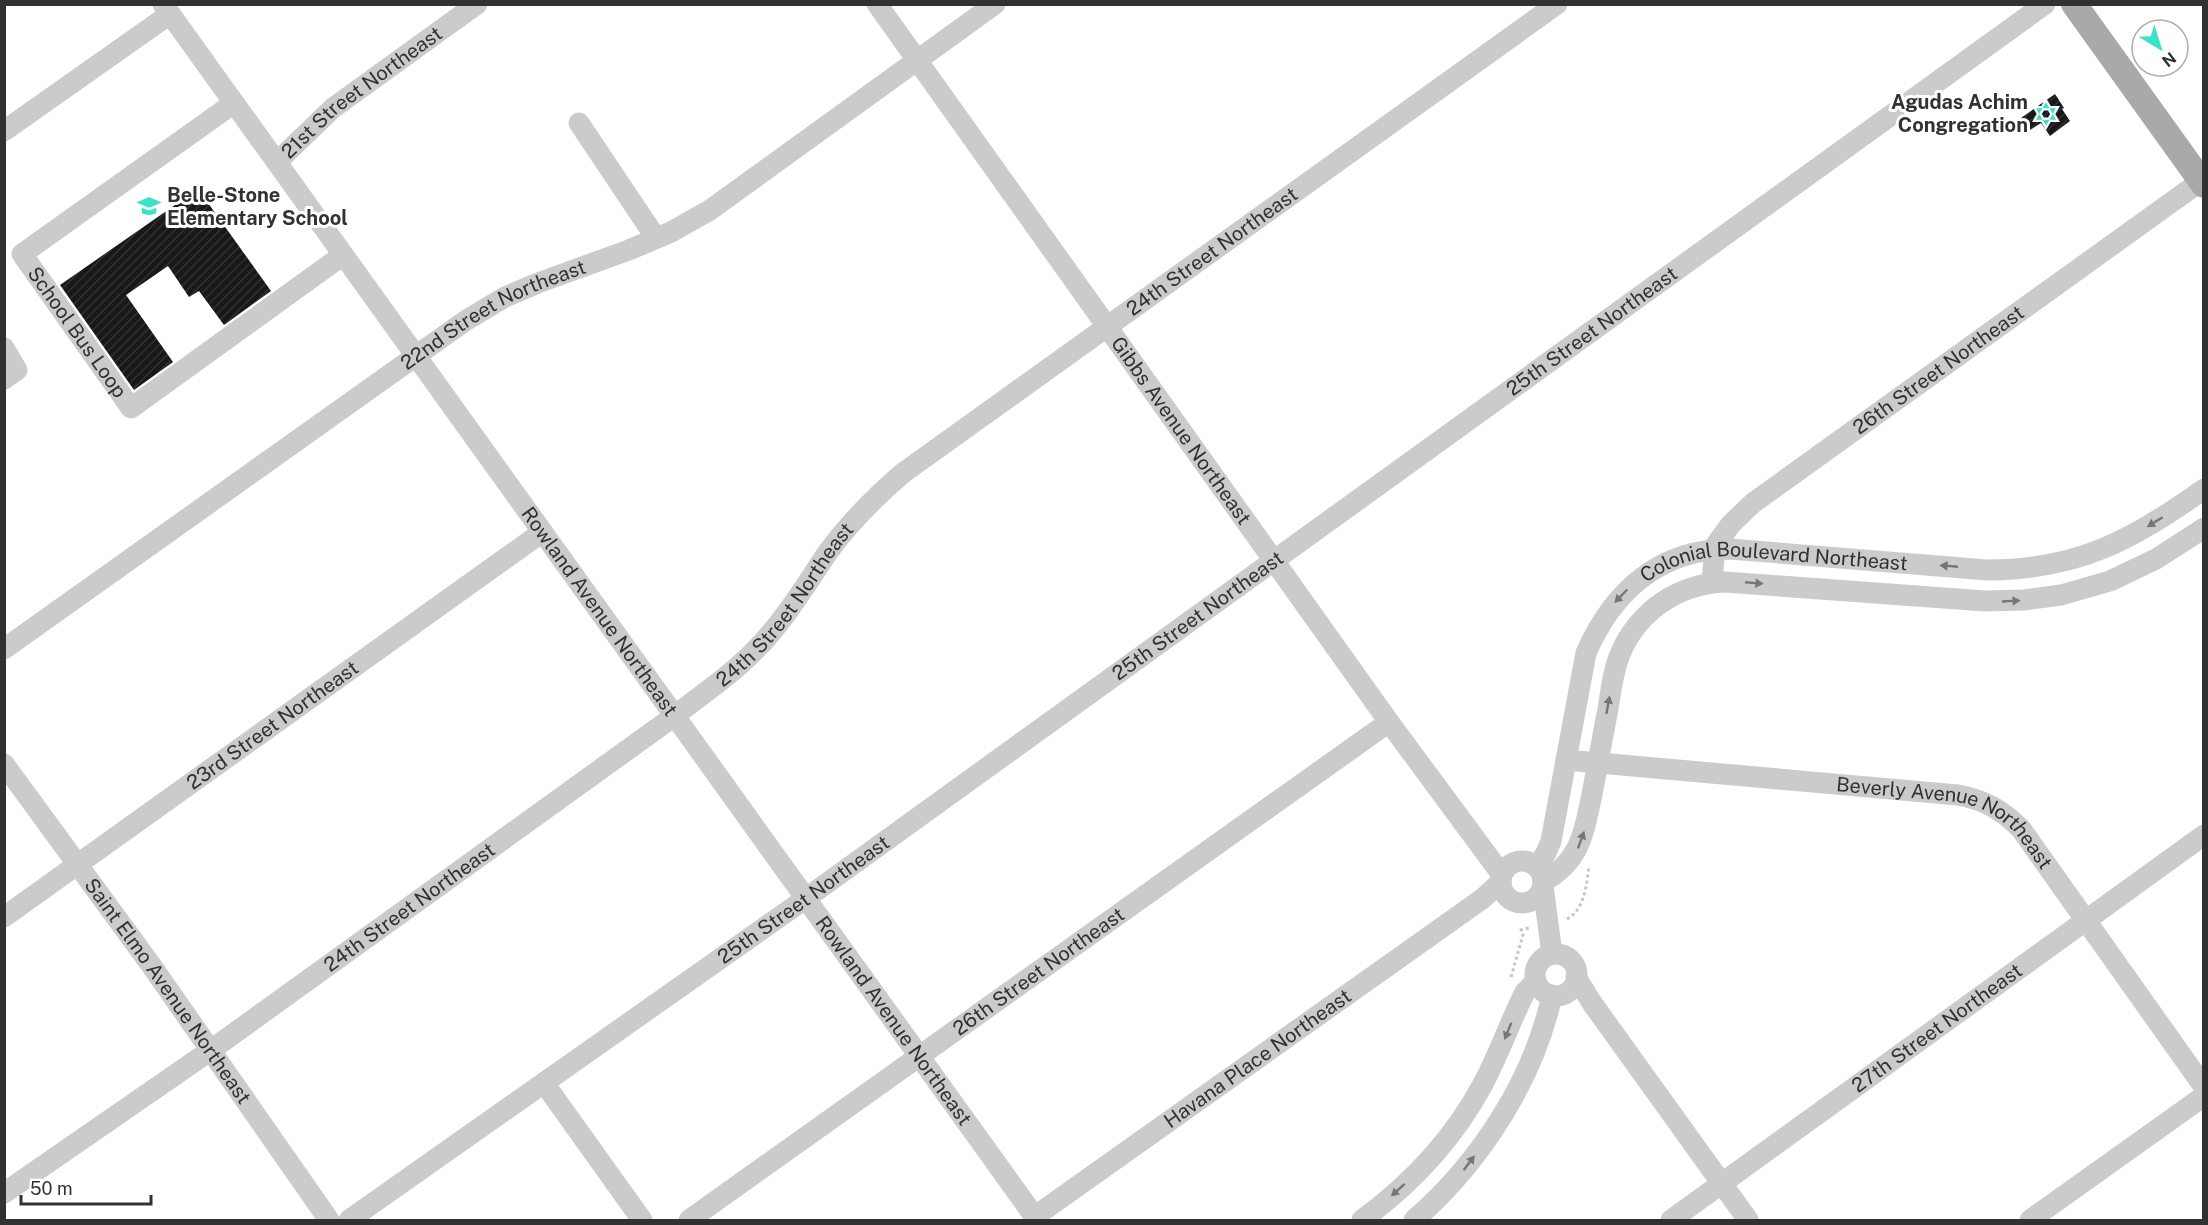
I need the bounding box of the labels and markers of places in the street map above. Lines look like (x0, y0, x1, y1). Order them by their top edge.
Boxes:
place label: Agudas Achim Congregation (1891, 90, 2028, 137)
synagogue icon: Agudas Achim Congregation (2033, 101, 2059, 127)
place label: Belle-Stone Elementary School (167, 183, 348, 230)
school or university icon: Belle-Stone Elementary School (136, 193, 162, 219)

